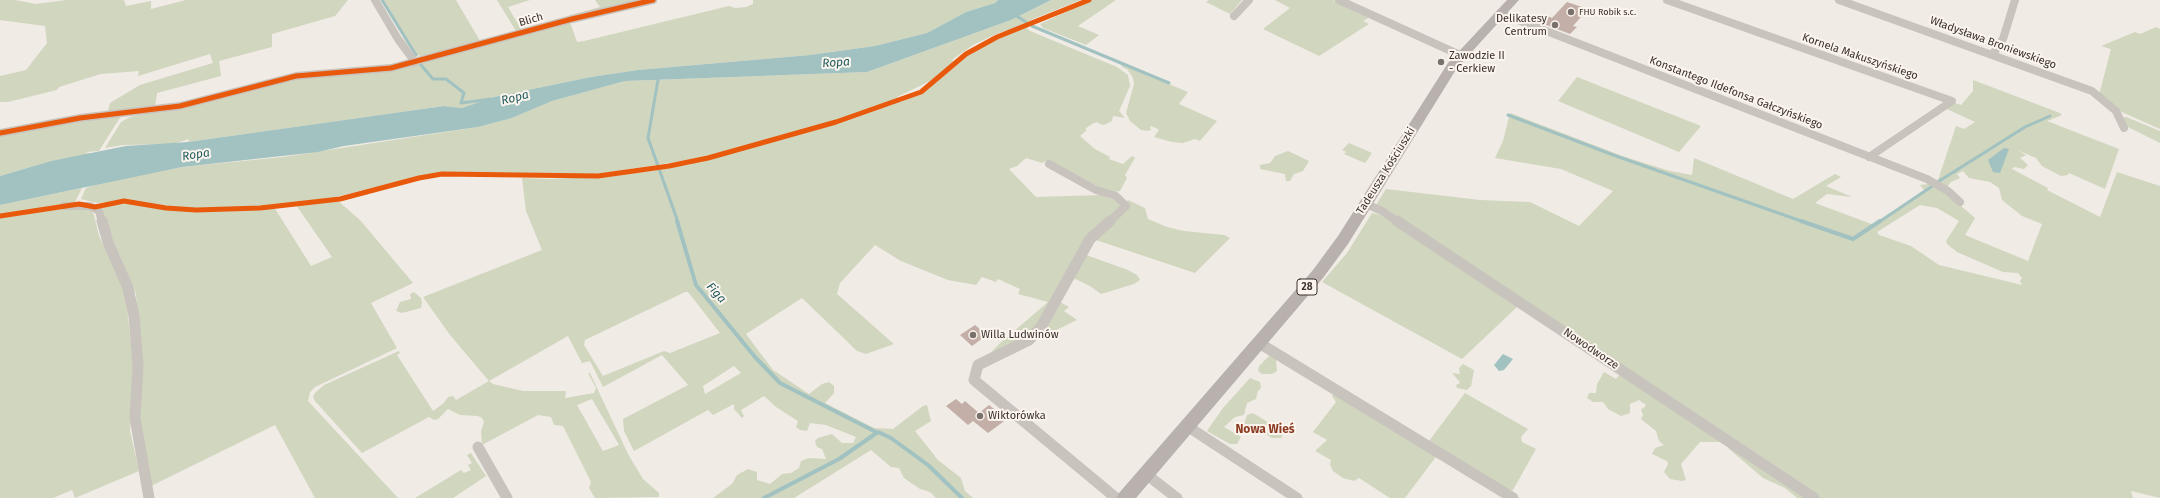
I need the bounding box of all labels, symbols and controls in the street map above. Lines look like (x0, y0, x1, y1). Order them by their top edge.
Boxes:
marker: FHU Robik s.c. (1566, 7, 1576, 17)
place label: FHU Robik s.c. (1579, 7, 1636, 17)
street label: Blich (517, 10, 545, 30)
place label: Delikatesy Centrum (1496, 12, 1547, 38)
street label: Władysława Broniewskiego (1928, 14, 2058, 72)
marker: Delikatesy Centrum (1550, 20, 1560, 30)
street label: Kornela Makuszyńskiego (1800, 31, 1920, 83)
place label: Zawodzie II - Cerkiew (1449, 49, 1505, 75)
street label: Konstantego Ildefonsa Gałczyńskiego (1647, 54, 1825, 132)
water label: Ropa (822, 55, 850, 71)
marker: Zawodzie II - Cerkiew (1436, 57, 1446, 67)
water label: Ropa (500, 88, 530, 108)
street label: Tadeusza Kościuszki (1354, 125, 1418, 217)
water label: Ropa (181, 146, 211, 164)
road number: 28 (1297, 279, 1317, 295)
water label: Figa (703, 280, 729, 306)
street label: Nowodworze (1561, 326, 1621, 372)
place label: Willa Ludwinów (981, 328, 1059, 342)
marker: Willa Ludwinów (968, 330, 978, 340)
place label: Wiktorówka (988, 409, 1046, 423)
marker: Wiktorówka (975, 411, 985, 421)
district label: Nowa Wieś (1235, 423, 1295, 437)

